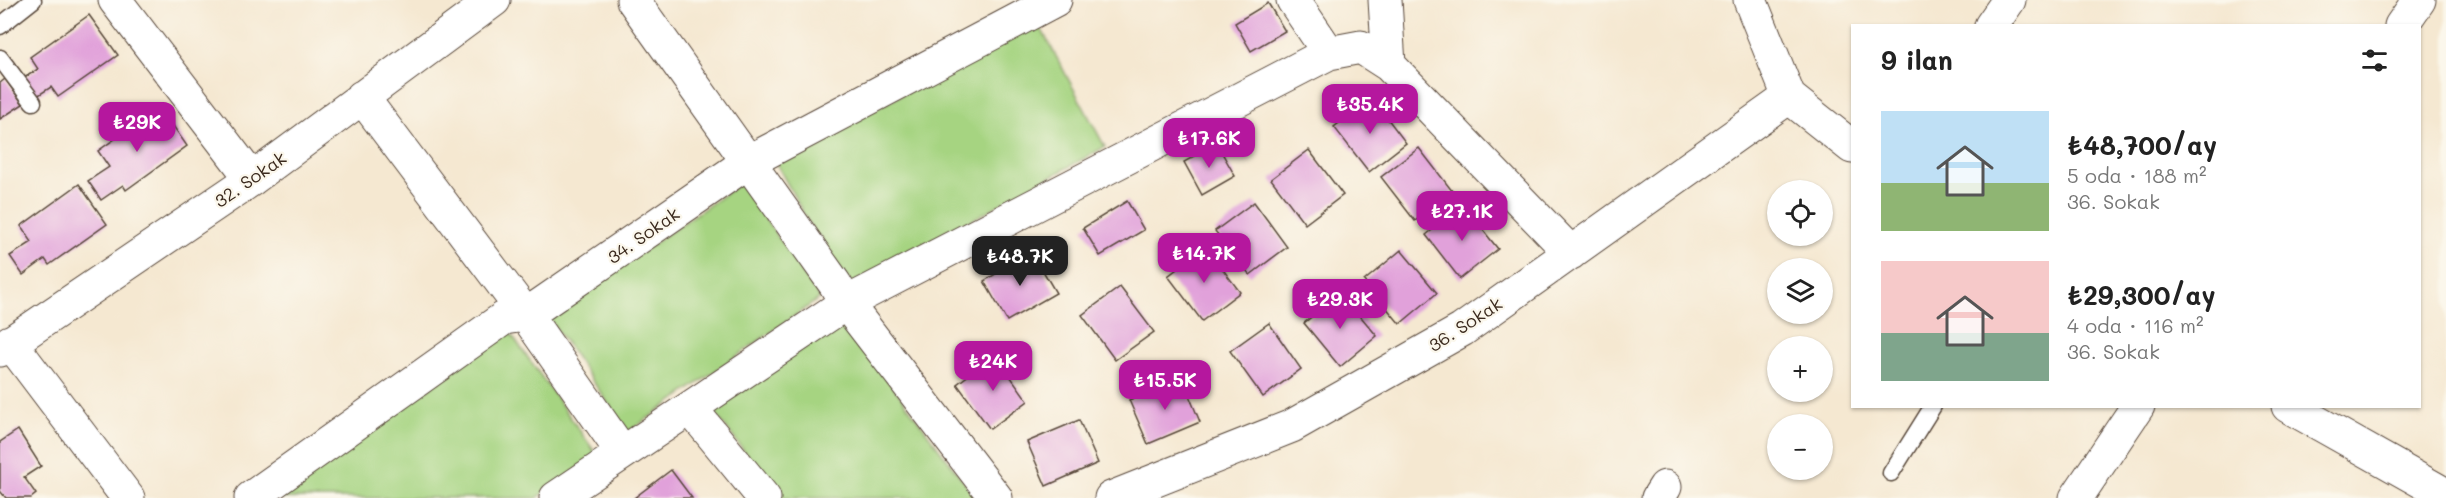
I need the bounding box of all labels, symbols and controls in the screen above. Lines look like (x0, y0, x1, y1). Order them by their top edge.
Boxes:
text: 9 ilan (1881, 43, 1953, 77)
icon: filters (2358, 44, 2391, 77)
pin: ₺35.4K (1321, 84, 1419, 135)
text: ₺35.4K (1336, 90, 1404, 116)
pin: ₺29K (101, 102, 173, 153)
text: ₺29K (113, 108, 161, 134)
pin: ₺17.6K (1160, 118, 1258, 169)
text: ₺17.6K (1177, 124, 1241, 150)
text: ₺48,700/ay (2067, 128, 2217, 162)
icon: home (1929, 135, 2001, 207)
street label: 32. Sokak (209, 145, 291, 213)
text: 5 oda · 188 m² (2067, 162, 2207, 188)
map controls (1767, 180, 1833, 480)
button: locate (1767, 180, 1833, 246)
text: 36. Sokak (2067, 188, 2160, 214)
pin: ₺27.1K (1413, 191, 1511, 242)
text: ₺27.1K (1431, 197, 1494, 223)
street label: 34. Sokak (602, 201, 684, 269)
pin: ₺14.7K (1155, 233, 1253, 284)
pin: ₺48.7K (971, 236, 1069, 287)
text: ₺14.7K (1172, 239, 1236, 265)
text: ₺48.7K (986, 242, 1054, 268)
button: layers (1767, 258, 1833, 324)
text: ₺29,300/ay (2067, 278, 2216, 312)
pin: ₺29.3K (1291, 279, 1389, 330)
text: ₺29.3K (1306, 285, 1374, 311)
icon: home (1929, 285, 2001, 357)
street label: 36. Sokak (1423, 291, 1507, 357)
text: 4 oda · 116 m² (2067, 312, 2204, 338)
button: + (1767, 336, 1833, 402)
text: 36. Sokak (2067, 338, 2160, 364)
pin: ₺24K (957, 341, 1029, 392)
text: ₺24K (968, 347, 1018, 373)
pin: ₺15.5K (1116, 360, 1214, 411)
text: ₺15.5K (1133, 366, 1197, 392)
button: − (1767, 414, 1833, 480)

